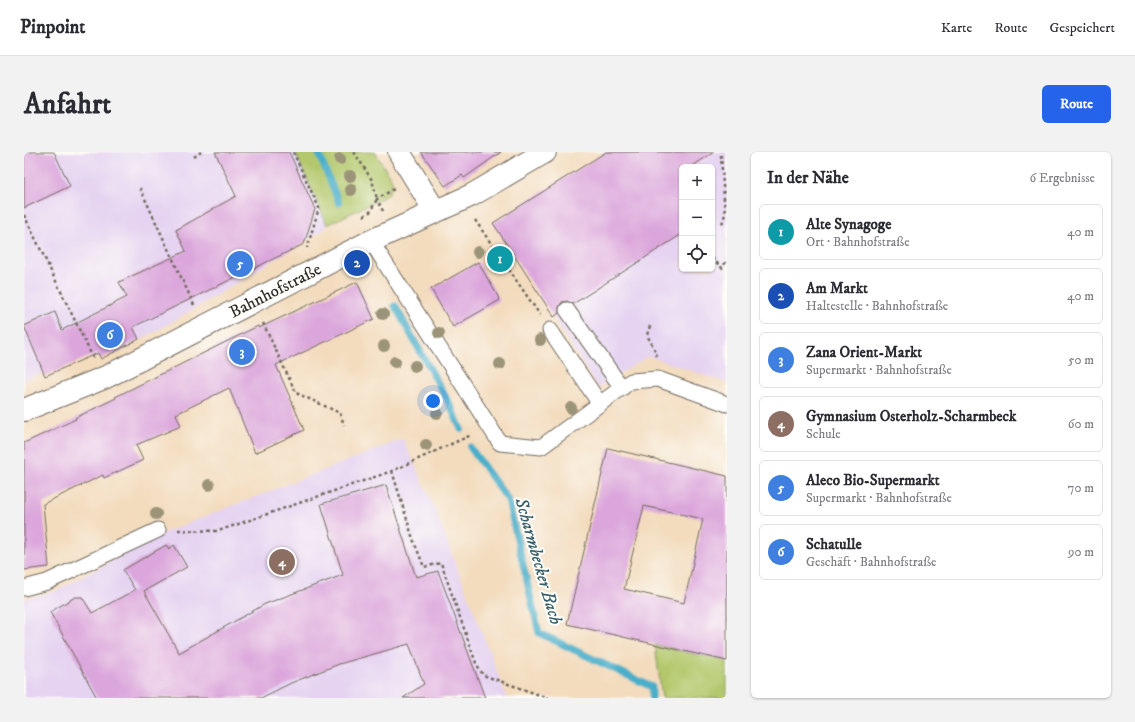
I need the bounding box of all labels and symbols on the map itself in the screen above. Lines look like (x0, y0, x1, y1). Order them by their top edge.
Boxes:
pin: 1 (487, 244, 513, 274)
pin: 2 (344, 248, 370, 278)
pin: 5 (227, 249, 253, 279)
street label: Bahnhofstraße (226, 258, 325, 323)
pin: 6 (97, 320, 123, 350)
pin: 3 (229, 337, 255, 367)
your location (423, 391, 443, 411)
water label: Scharmbecker Bach (509, 494, 567, 627)
pin: 4 (269, 547, 295, 577)

